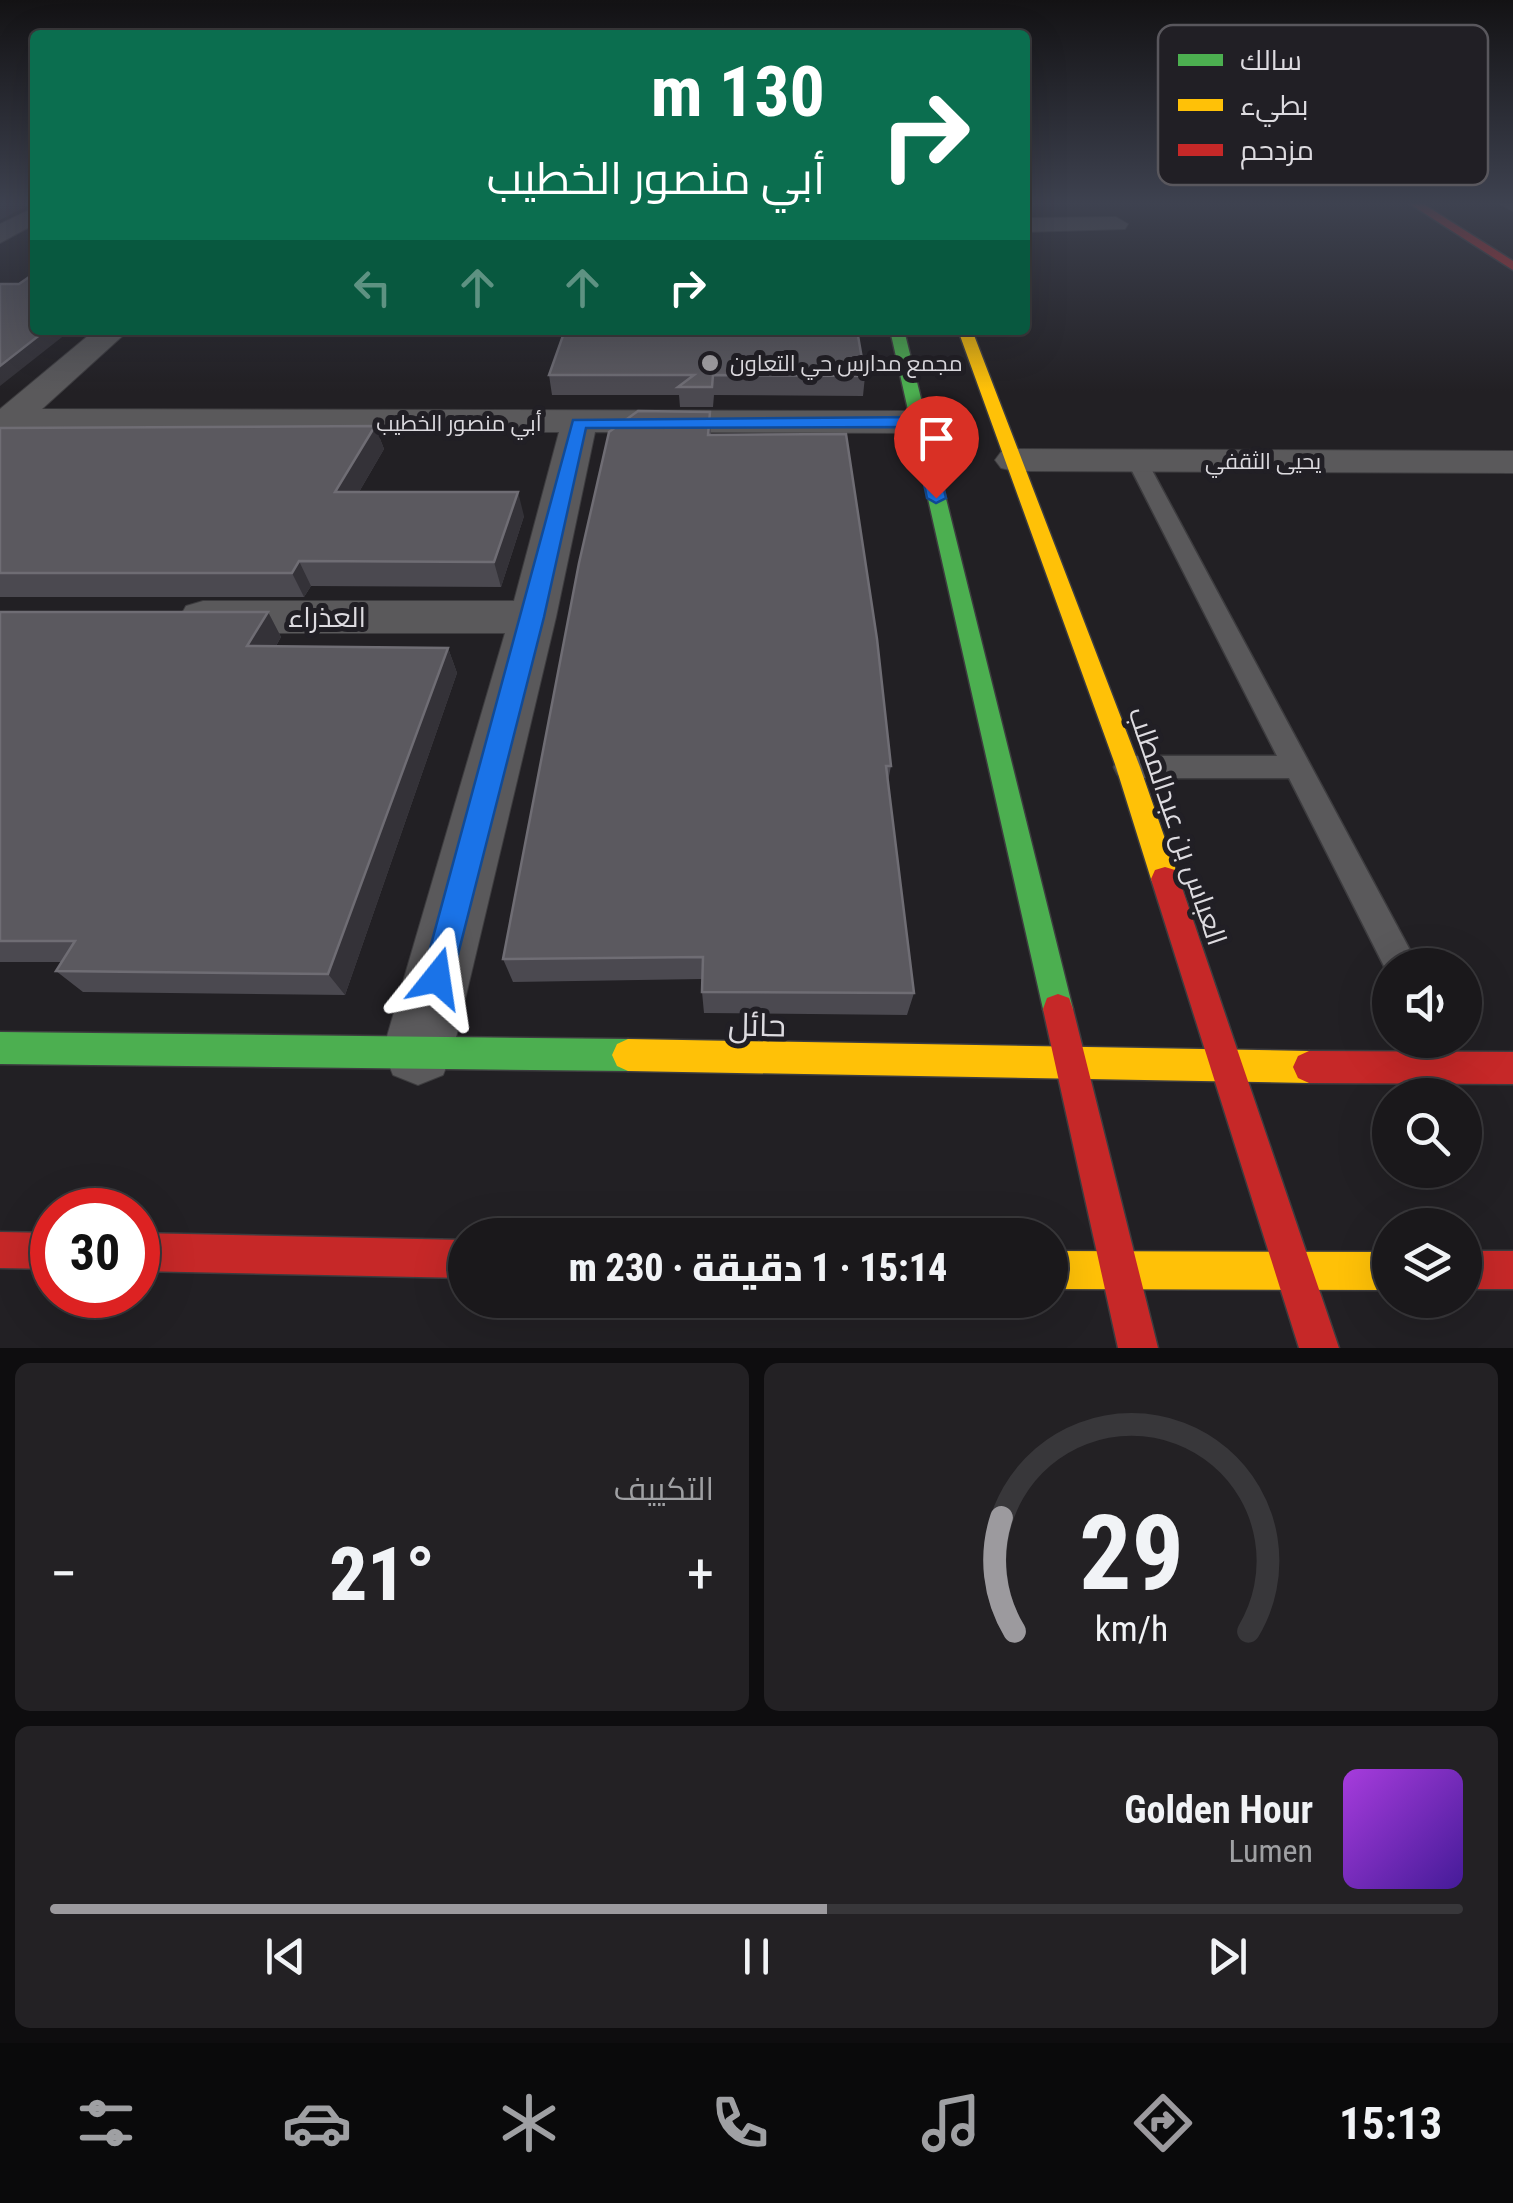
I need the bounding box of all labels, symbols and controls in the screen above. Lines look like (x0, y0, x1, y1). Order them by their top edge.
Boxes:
legend (1158, 25, 1488, 185)
text: سالك (1240, 44, 1302, 77)
text: 130 m (651, 51, 825, 133)
icon: right (860, 70, 990, 200)
text: بطيء (1240, 89, 1308, 127)
text: مزدحم (1240, 134, 1314, 170)
text: أبي منصور الخطيب (487, 152, 825, 205)
icon: left (345, 260, 400, 315)
icon: ahead (450, 260, 505, 315)
icon: ahead (555, 260, 610, 315)
icon: right (660, 260, 715, 315)
place label: مجمع مدارس حي التعاون (730, 351, 963, 380)
marker: مجمع مدارس حي التعاون (699, 352, 721, 374)
pin (894, 396, 979, 499)
street label: أبي منصور الخطيب (376, 410, 542, 440)
icon: arrive (909, 411, 964, 466)
street label: يحيى الثقفي (1205, 449, 1321, 478)
street label: العذراء (288, 601, 366, 634)
street label: العباس بن عبدالمطلب (1121, 703, 1234, 950)
position arrow (385, 926, 489, 1030)
map controls (1372, 948, 1482, 1318)
button: sound (1372, 948, 1482, 1058)
street label: حائل (728, 1005, 786, 1045)
button: search (1372, 1078, 1482, 1188)
speed limit sign: 30 (30, 1188, 160, 1318)
button: layers (1372, 1208, 1482, 1318)
text: 15:14 · 1 دقيقة · 230 m (569, 1246, 947, 1290)
text: التكييف (614, 1470, 714, 1508)
text: 29 (1078, 1493, 1184, 1614)
text: 21° (329, 1530, 435, 1618)
text: − (50, 1542, 78, 1606)
text: + (687, 1542, 714, 1606)
text: km/h (1094, 1608, 1168, 1650)
text: Golden Hour (1124, 1788, 1313, 1832)
text: Lumen (1228, 1832, 1313, 1870)
icon: previous (258, 1929, 313, 1984)
icon: pause (729, 1929, 784, 1984)
icon: next (1200, 1929, 1255, 1984)
icon: filters (71, 2088, 141, 2158)
icon: car (282, 2088, 352, 2158)
icon: climate (494, 2088, 564, 2158)
icon: phone (705, 2088, 775, 2158)
icon: music (916, 2088, 986, 2158)
icon: directions (1128, 2088, 1198, 2158)
text: 15:13 (1339, 2097, 1442, 2150)

